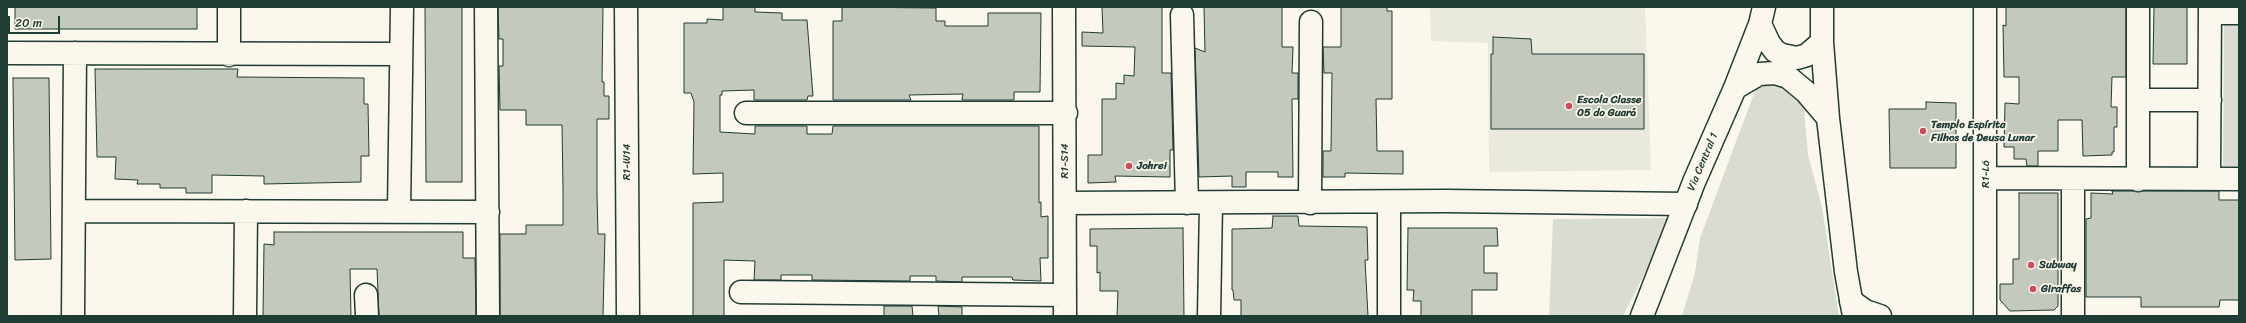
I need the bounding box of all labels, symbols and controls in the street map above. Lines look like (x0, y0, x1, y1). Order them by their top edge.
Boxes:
scale bar (10, 8, 62, 34)
text: 20 m (15, 12, 42, 34)
place label: Escola Classe 05 do Guará (1577, 93, 1642, 119)
marker: Escola Classe 05 do Guará (1564, 101, 1574, 111)
place label: Templo Espírita Filhos de Deusa Lunar (1931, 118, 2035, 144)
marker: Templo Espírita Filhos de Deusa Lunar (1918, 126, 1928, 136)
street label: Via Central 1 (1685, 131, 1721, 193)
street label: R1-S14 (1058, 143, 1072, 179)
street label: R1-W14 (620, 144, 634, 180)
place label: Johrei (1137, 159, 1167, 173)
street label: R1-L6 (1979, 160, 1993, 188)
marker: Johrei (1124, 161, 1134, 171)
place label: Subway (2039, 258, 2077, 272)
marker: Subway (2026, 260, 2036, 270)
place label: Giraffas (2041, 282, 2081, 296)
marker: Giraffas (2028, 284, 2038, 294)

